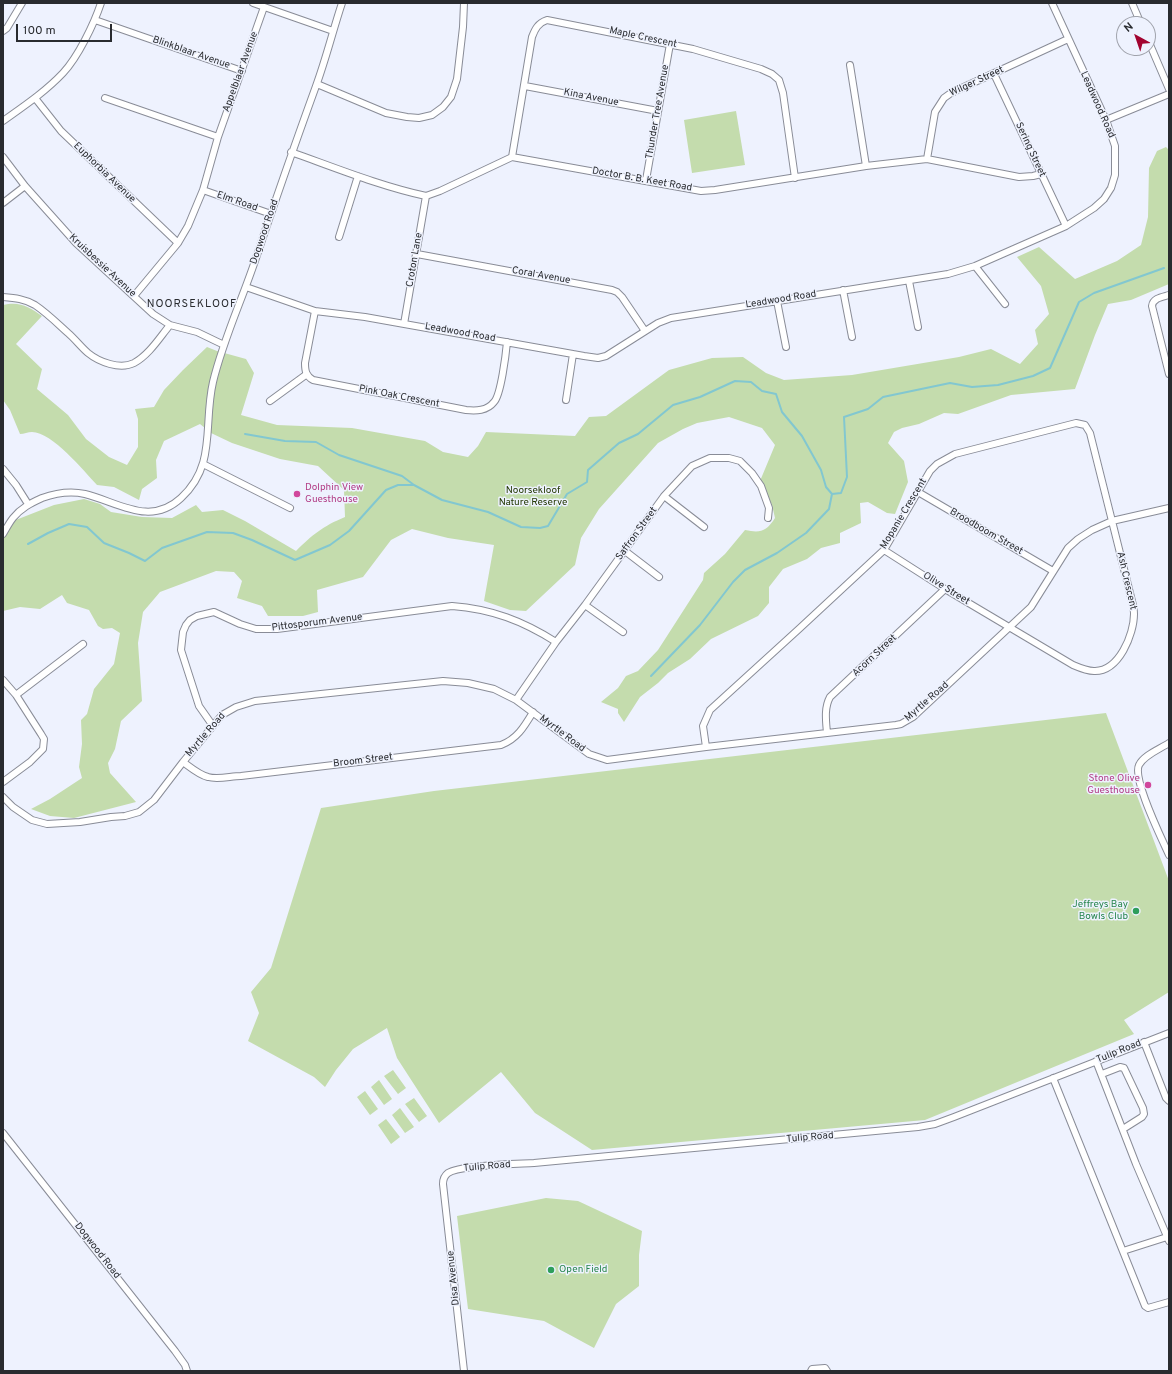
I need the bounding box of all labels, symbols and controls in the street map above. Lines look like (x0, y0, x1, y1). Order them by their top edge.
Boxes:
scale bar (18, 16, 114, 42)
north arrow (1116, 16, 1156, 56)
text: N (1121, 20, 1136, 35)
text: 100 m (23, 23, 56, 39)
street label: Maple Crescent (608, 25, 678, 51)
street label: Appelblaar Avenue (221, 30, 261, 114)
street label: Blinkblaar Avenue (151, 34, 231, 72)
street label: Thunder Tree Avenue (644, 64, 672, 160)
street label: Wilger Street (948, 64, 1006, 100)
street label: Leadwood Road (1077, 70, 1117, 140)
street label: Kina Avenue (562, 87, 620, 109)
street label: Sering Street (1012, 121, 1048, 179)
street label: Euphorbia Avenue (70, 140, 138, 206)
street label: Doctor B. B. Keet Road (591, 165, 693, 195)
street label: Elm Road (215, 189, 259, 215)
street label: Dogwood Road (248, 198, 282, 266)
street label: Kruisbessie Avenue (66, 232, 138, 300)
street label: Croton Lane (404, 232, 426, 288)
street label: Coral Avenue (511, 265, 571, 287)
street label: Leadwood Road (745, 288, 817, 312)
district label: NOORSEKLOOF (147, 298, 237, 312)
street label: Leadwood Road (424, 321, 496, 345)
street label: Pink Oak Crescent (358, 383, 440, 411)
street label: Mopanie Crescent (878, 476, 930, 552)
place label: Dolphin View Guesthouse (305, 482, 363, 506)
park label: Noorsekloof Nature Reserve (499, 485, 567, 508)
marker: Dolphin View Guesthouse (292, 489, 302, 499)
street label: Saffron Street (614, 505, 660, 563)
street label: Broodboom Street (947, 506, 1025, 558)
street label: Ash Crescent (1113, 551, 1139, 611)
street label: Olive Street (920, 570, 972, 608)
street label: Pittosporum Avenue (271, 611, 363, 635)
street label: Acorn Street (850, 632, 900, 680)
street label: Myrtle Road (902, 680, 952, 724)
street label: Myrtle Road (184, 710, 228, 760)
street label: Myrtle Road (537, 713, 587, 755)
street label: Broom Street (333, 751, 393, 771)
place label: Stone Olive Guesthouse (1087, 773, 1140, 796)
marker: Stone Olive Guesthouse (1143, 780, 1153, 790)
place label: Jeffreys Bay Bowls Club (1072, 899, 1128, 922)
marker: Jeffreys Bay Bowls Club (1131, 906, 1141, 916)
street label: Tulip Road (1095, 1038, 1143, 1066)
street label: Tulip Road (786, 1130, 834, 1146)
street label: Tulip Road (463, 1159, 511, 1175)
street label: Dogwood Road (71, 1221, 123, 1281)
street label: Disa Avenue (445, 1250, 463, 1306)
place label: Open Field (559, 1264, 607, 1276)
marker: Open Field (546, 1265, 556, 1275)

